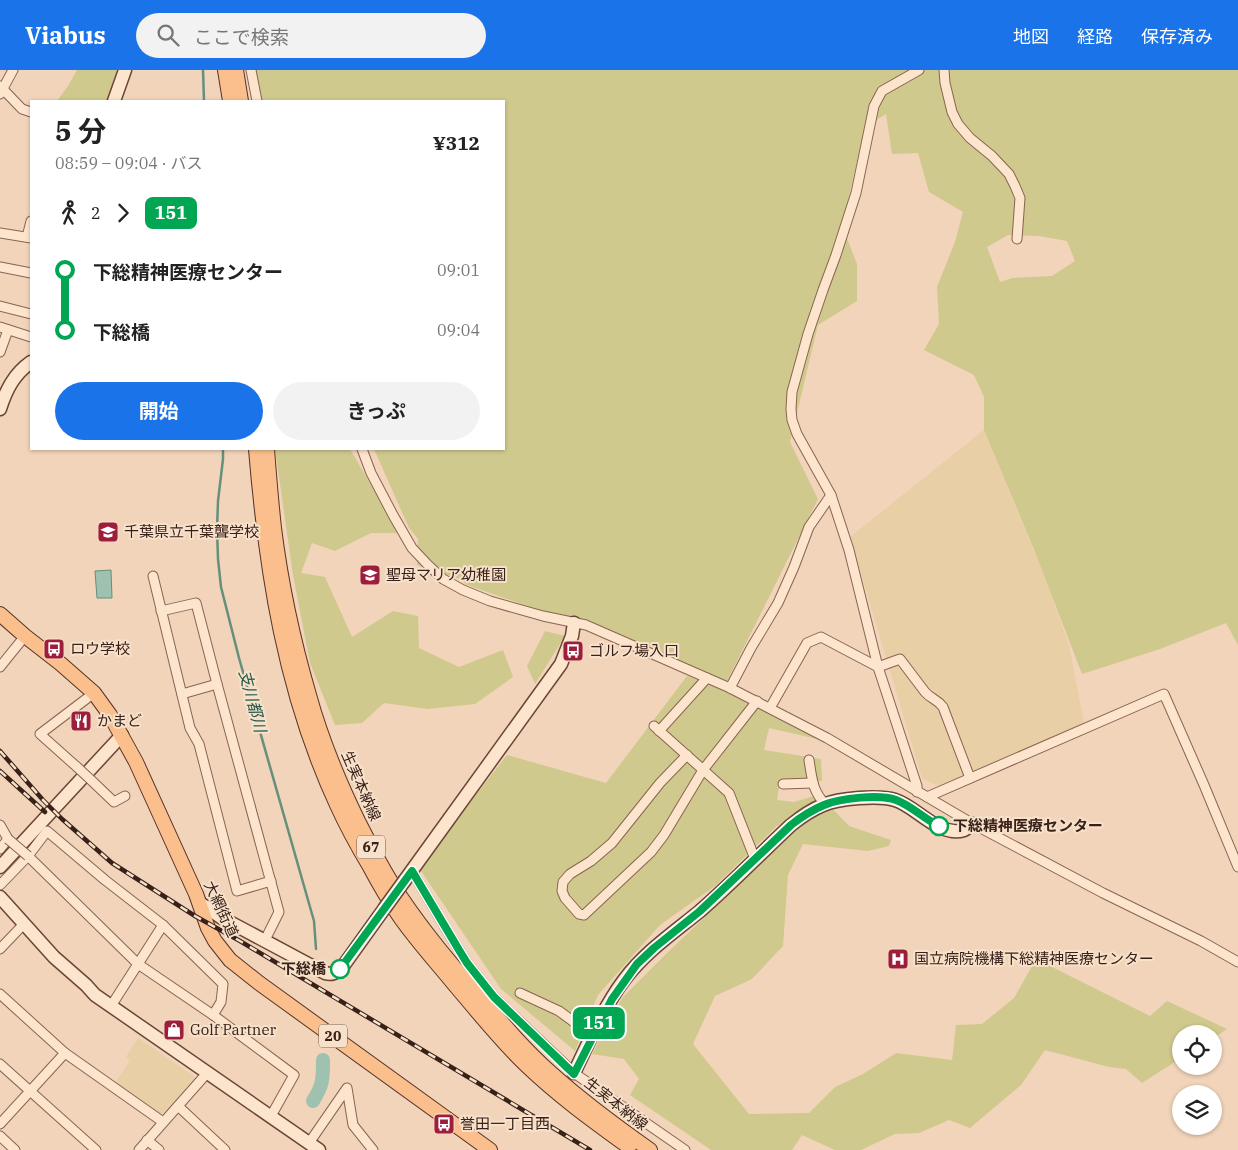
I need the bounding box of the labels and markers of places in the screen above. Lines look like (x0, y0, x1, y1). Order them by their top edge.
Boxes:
school or university icon: 千葉県立千葉聾学校 (96, 520, 120, 544)
place label: 千葉県立千葉聾学校 (124, 522, 259, 541)
school or university icon: 聖母マリア幼稚園 (358, 563, 382, 587)
place label: 聖母マリア幼稚園 (386, 565, 506, 584)
bus stop icon: ロウ学校 (42, 637, 66, 661)
place label: ロウ学校 (70, 639, 130, 658)
bus stop icon: ゴルフ場入口 (561, 639, 585, 663)
place label: ゴルフ場入口 (589, 641, 679, 660)
restaurant icon: かまど (69, 709, 93, 733)
place label: かまど (97, 711, 142, 730)
marker: 下総精神医療センター (929, 816, 949, 836)
place label: 下総精神医療センター (953, 816, 1103, 835)
hospital icon: 国立病院機構下総精神医療センター (886, 947, 910, 971)
place label: 国立病院機構下総精神医療センター (914, 949, 1154, 968)
place label: 下総橋 (281, 959, 327, 978)
marker: 下総橋 (330, 959, 350, 979)
shop icon: Golf Partner (162, 1018, 186, 1042)
place label: Golf Partner (190, 1020, 276, 1039)
bus stop icon: 誉田一丁目西 (432, 1112, 456, 1136)
place label: 誉田一丁目西 (460, 1114, 550, 1133)

